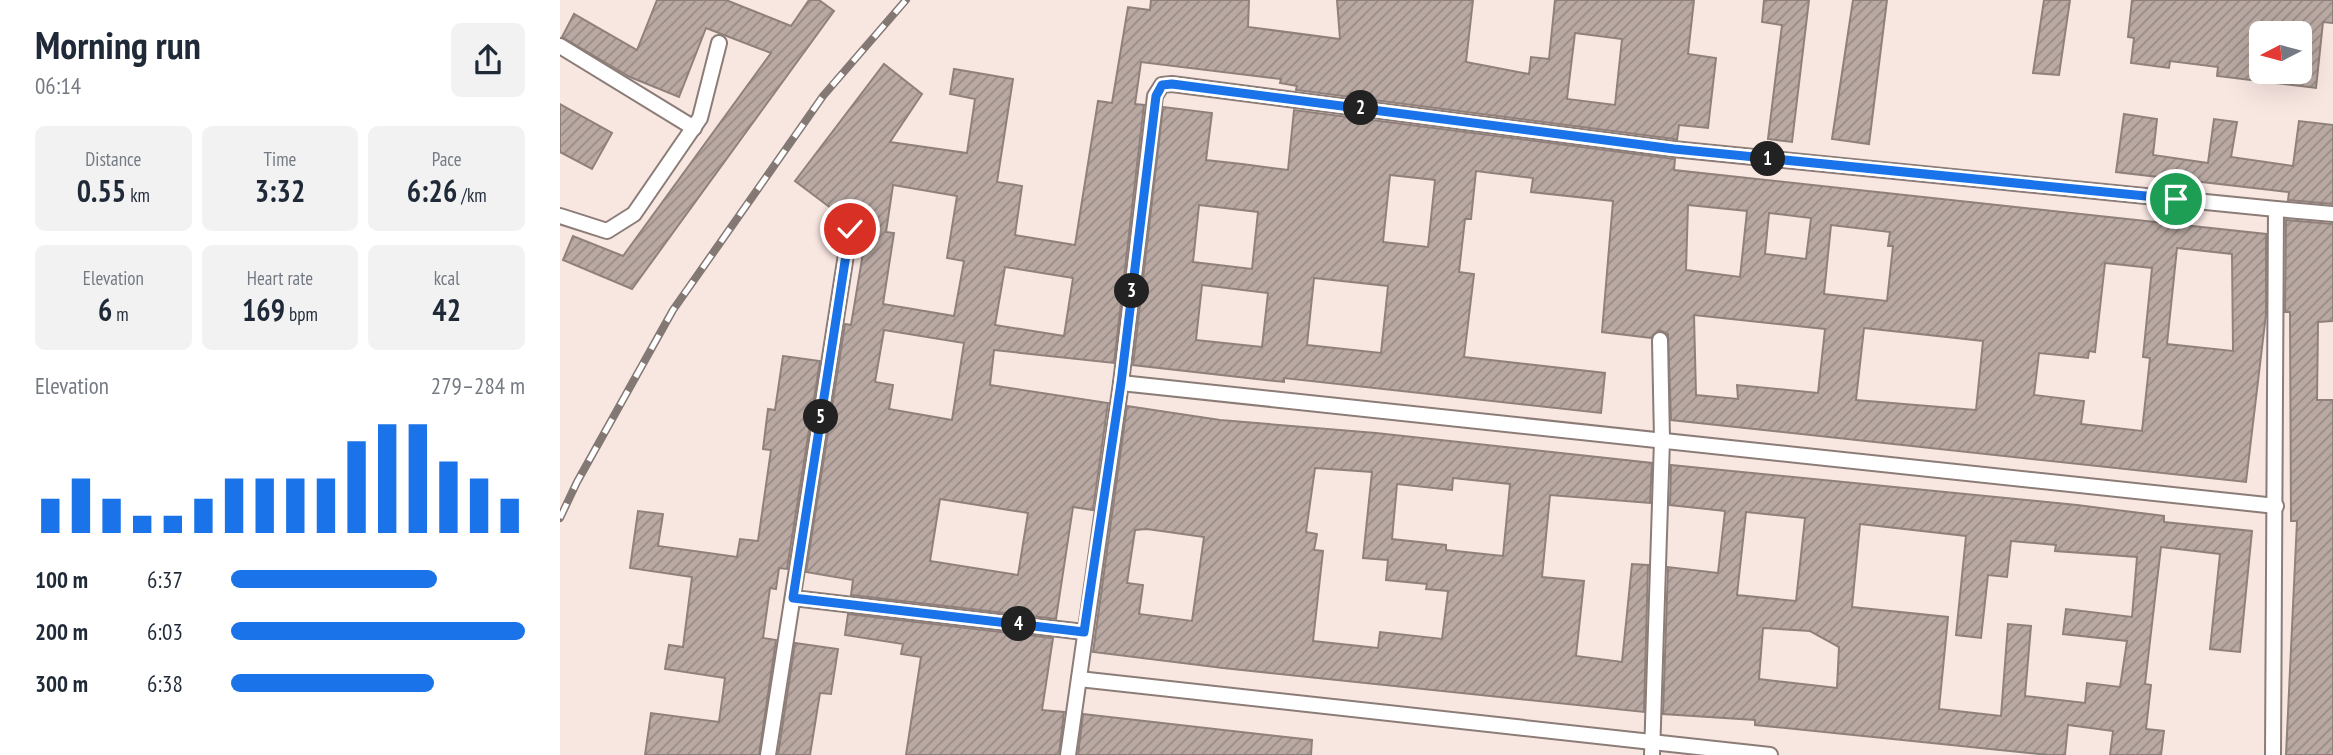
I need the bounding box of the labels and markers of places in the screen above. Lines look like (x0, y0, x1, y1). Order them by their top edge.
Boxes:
pin: 2 (1344, 90, 1378, 126)
pin: 1 (1750, 142, 1786, 176)
pin (2146, 169, 2206, 229)
pin (820, 199, 880, 259)
pin: 3 (1114, 274, 1150, 308)
pin: 5 (804, 400, 838, 434)
pin: 4 (1002, 606, 1036, 642)

